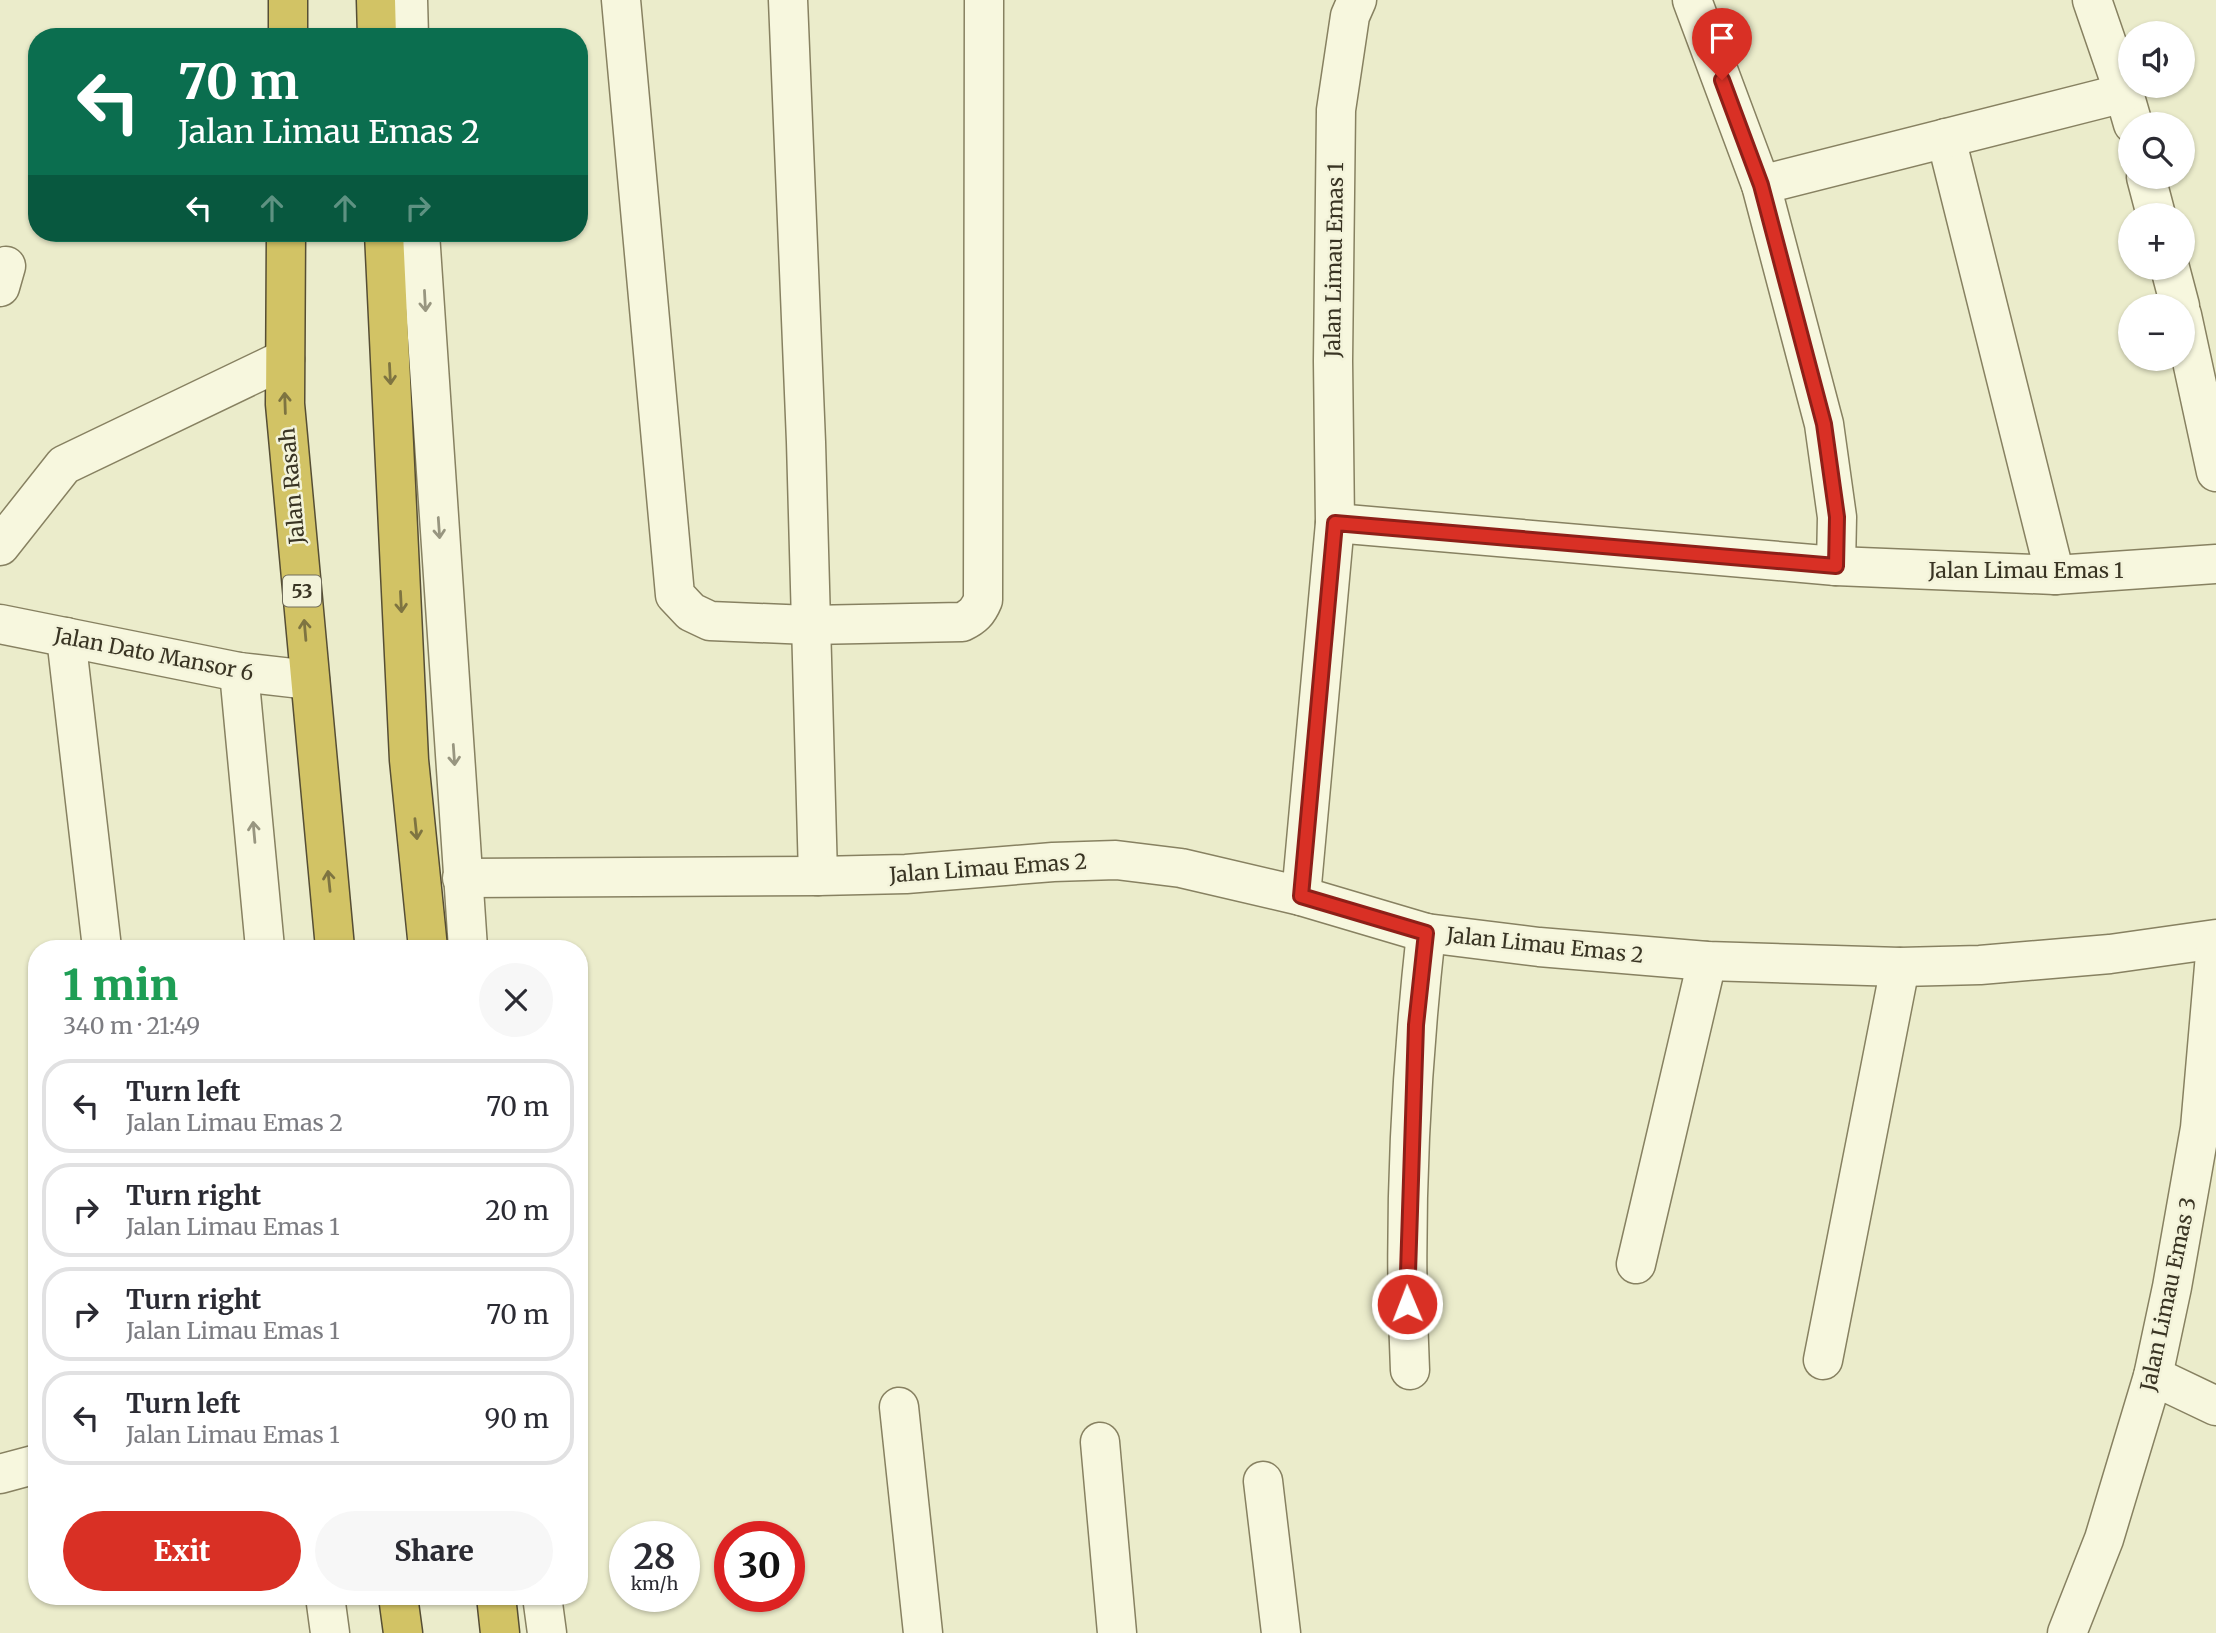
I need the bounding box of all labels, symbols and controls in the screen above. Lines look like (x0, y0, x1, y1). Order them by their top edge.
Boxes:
pin (1692, 8, 1752, 80)
icon: arrive (1703, 19, 1741, 57)
map controls (2118, 21, 2195, 371)
button: sound (2118, 21, 2195, 98)
text: 70 m (178, 51, 299, 112)
icon: left (63, 56, 154, 147)
text: Jalan Limau Emas 2 (178, 112, 480, 152)
button: search (2118, 112, 2195, 189)
street label: Jalan Limau Emas 1 (1319, 162, 1349, 359)
icon: left (180, 189, 218, 227)
icon: ahead (253, 189, 291, 227)
icon: ahead (326, 189, 364, 227)
icon: right (399, 189, 437, 227)
button: + (2118, 203, 2195, 280)
one-way arrow (418, 289, 431, 312)
button: − (2118, 294, 2195, 371)
one-way arrow (384, 363, 397, 385)
one-way arrow (279, 392, 292, 415)
street label: Jalan Rasah (273, 426, 311, 546)
one-way arrow (433, 516, 446, 539)
street label: Jalan Limau Emas 1 (1927, 557, 2124, 584)
road number: 53 (283, 576, 321, 606)
one-way arrow (395, 590, 408, 612)
one-way arrow (298, 619, 311, 641)
street label: Jalan Dato Mansor 6 (51, 621, 256, 687)
one-way arrow (447, 743, 460, 766)
one-way arrow (409, 817, 422, 839)
one-way arrow (247, 821, 260, 844)
street label: Jalan Limau Emas 2 (887, 848, 1088, 888)
one-way arrow (322, 870, 335, 892)
street label: Jalan Limau Emas 2 (1444, 921, 1645, 969)
text: 1 min (63, 959, 178, 1011)
button: close (479, 963, 553, 1037)
text: 340 m · 21:49 (63, 1011, 200, 1040)
text: Turn left (126, 1075, 240, 1108)
icon: left (67, 1087, 105, 1125)
text: 70 m (486, 1090, 549, 1123)
text: Jalan Limau Emas 2 (126, 1108, 343, 1137)
text: Turn right (126, 1179, 261, 1212)
icon: right (67, 1191, 105, 1229)
text: 20 m (485, 1194, 549, 1227)
street label: Jalan Limau Emas 3 (2134, 1195, 2202, 1394)
text: Jalan Limau Emas 1 (126, 1212, 340, 1241)
position arrow (1370, 1267, 1444, 1341)
text: Turn right (126, 1283, 261, 1316)
icon: right (67, 1295, 105, 1333)
text: 70 m (486, 1298, 549, 1331)
text: Jalan Limau Emas 1 (126, 1316, 340, 1345)
text: Turn left (126, 1387, 240, 1420)
icon: left (67, 1399, 105, 1437)
text: 90 m (485, 1402, 549, 1435)
text: Jalan Limau Emas 1 (126, 1420, 340, 1449)
button: Exit (63, 1511, 301, 1591)
button: Share (315, 1511, 553, 1591)
speed limit sign: 30 (714, 1521, 805, 1612)
text: 28 (633, 1535, 676, 1579)
text: km/h (631, 1572, 678, 1595)

